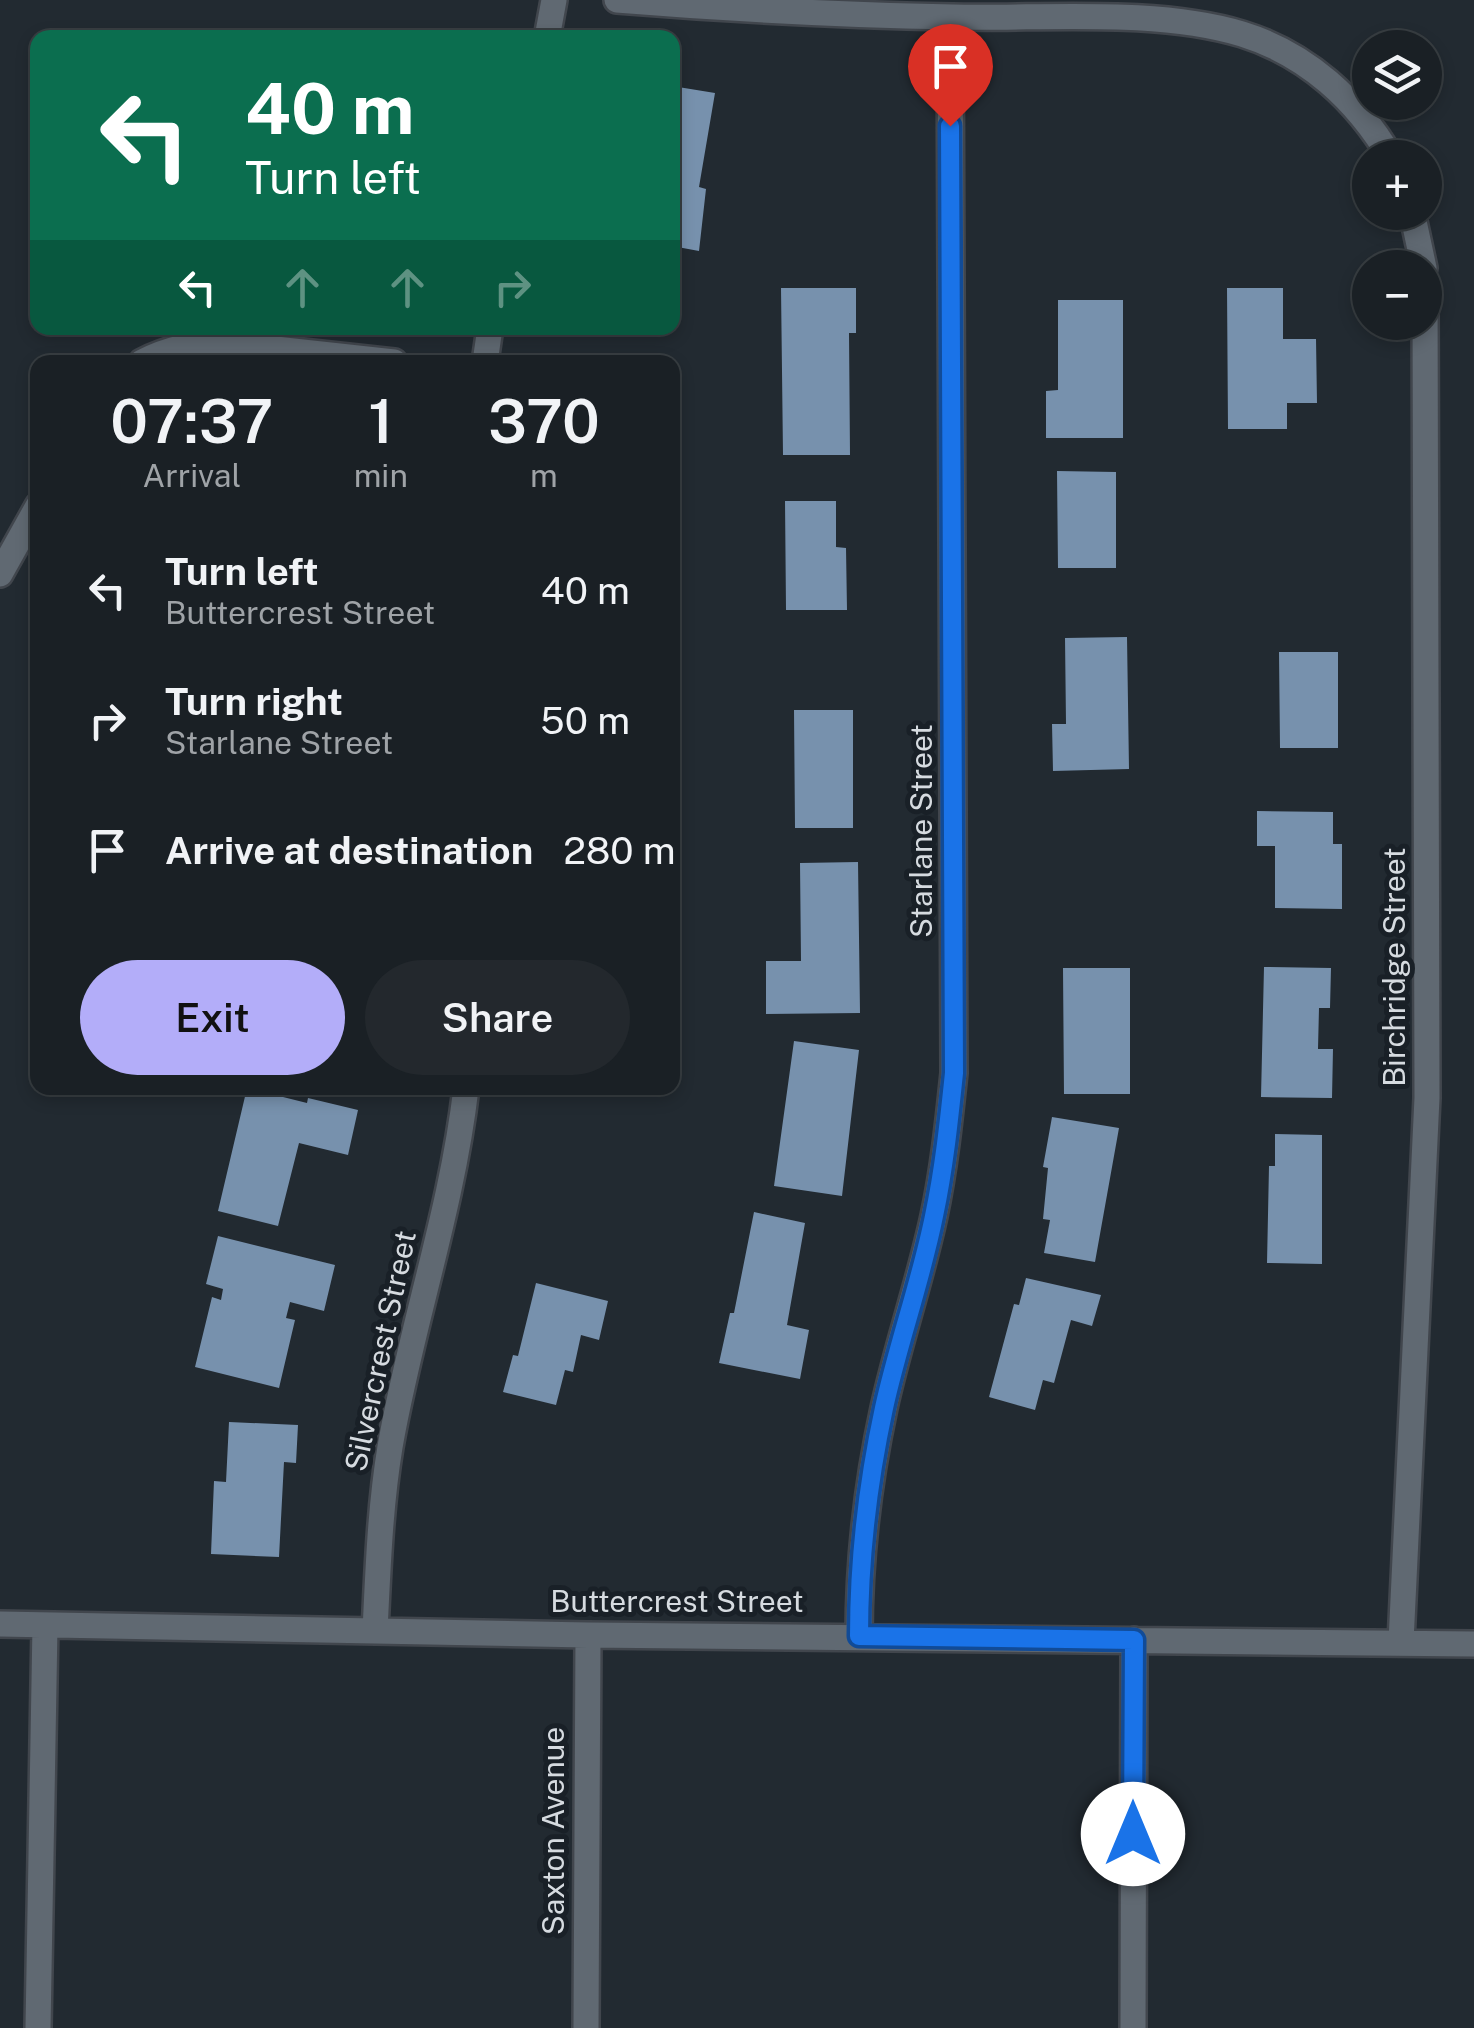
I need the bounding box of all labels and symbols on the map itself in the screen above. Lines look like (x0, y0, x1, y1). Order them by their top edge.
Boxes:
pin (908, 24, 993, 127)
street label: Starlane Street (903, 724, 939, 938)
street label: Birchridge Street (1376, 847, 1412, 1087)
street label: Silvercrest Street (337, 1227, 423, 1475)
street label: Buttercrest Street (550, 1583, 804, 1619)
street label: Saxton Avenue (535, 1727, 571, 1935)
position arrow (1081, 1782, 1185, 1886)

